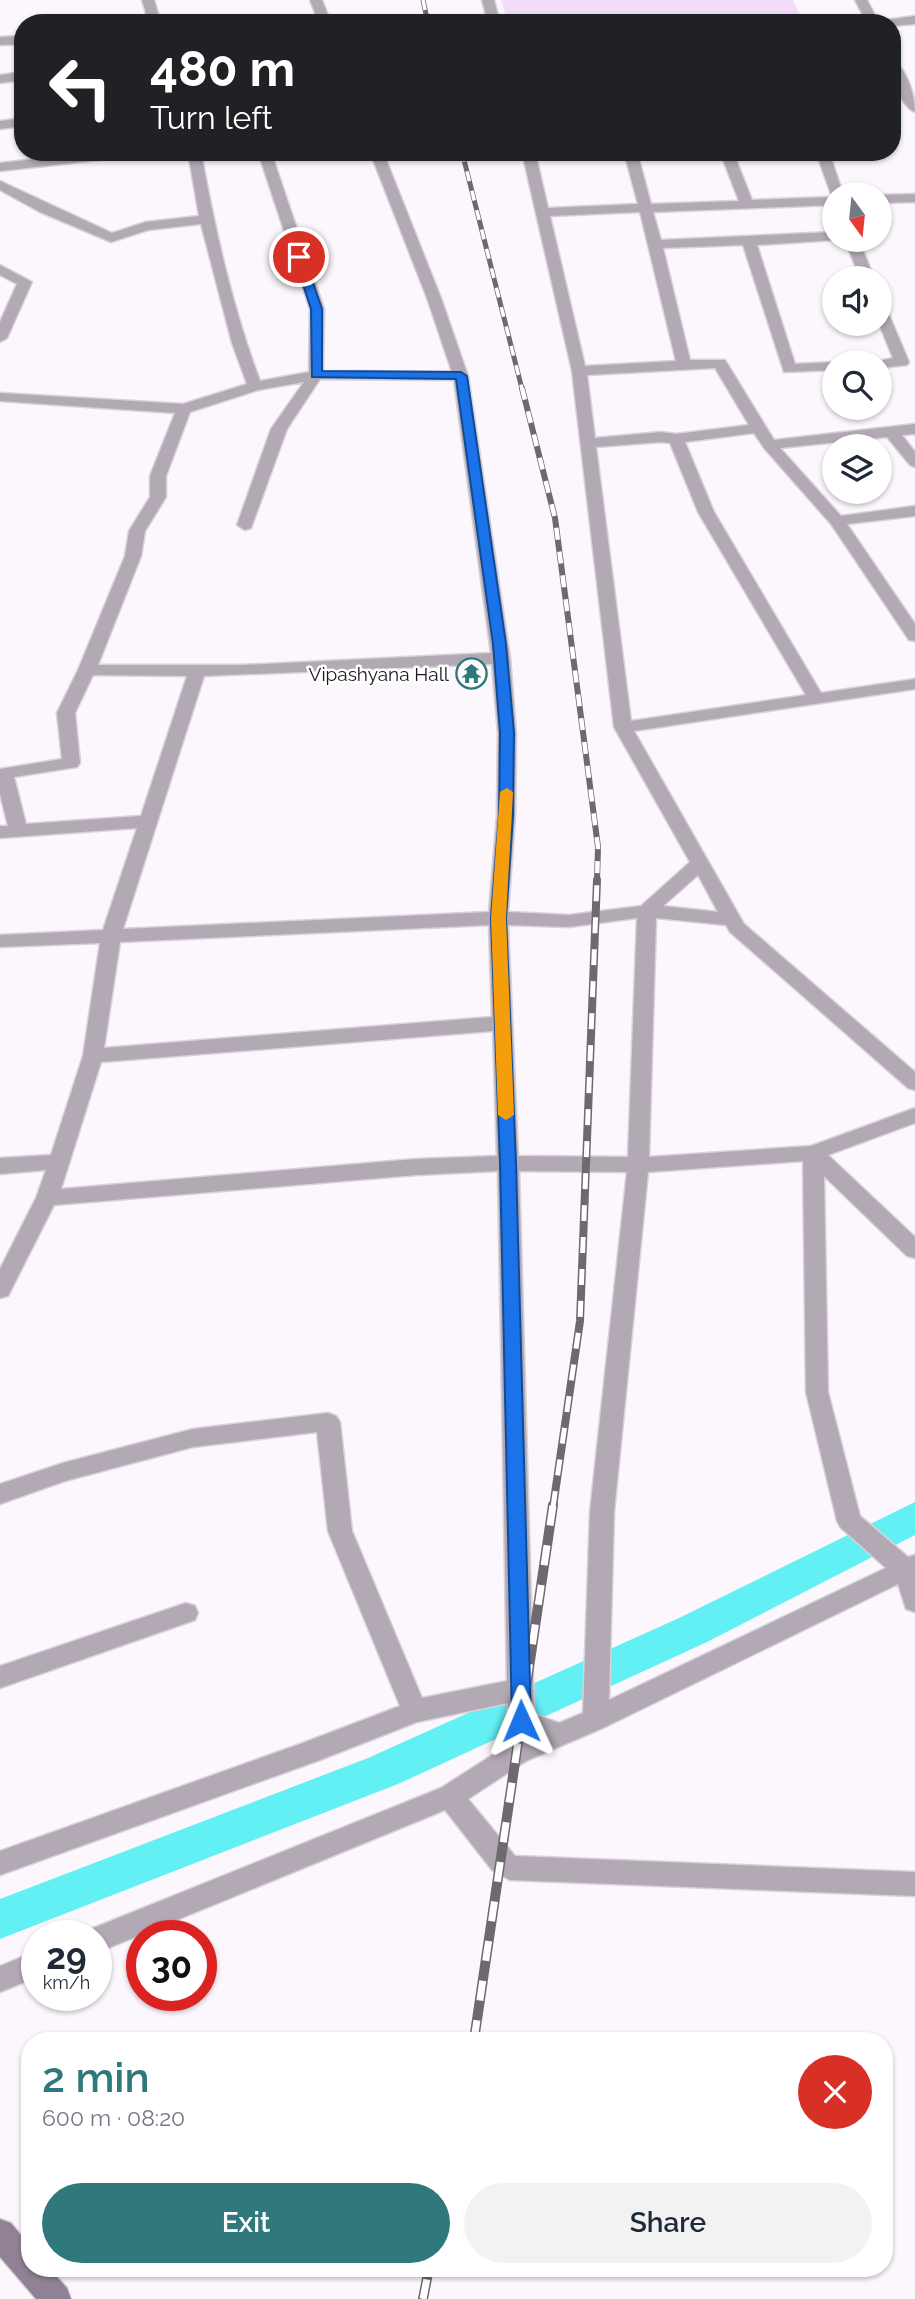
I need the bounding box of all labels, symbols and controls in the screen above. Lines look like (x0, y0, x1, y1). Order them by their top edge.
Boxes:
text: 480 m (150, 40, 295, 97)
icon: left (35, 42, 126, 133)
text: Turn left (150, 99, 272, 136)
north arrow (822, 182, 892, 252)
map controls (822, 182, 892, 504)
pin (269, 227, 329, 287)
icon: arrive (280, 238, 318, 276)
button: sound (822, 266, 892, 336)
button: search (822, 350, 892, 420)
button: layers (822, 434, 892, 504)
temple icon: Vipashyana Hall (455, 657, 489, 691)
place label: Vipashyana Hall (309, 663, 450, 685)
position arrow (484, 1684, 558, 1758)
speed limit sign: 30 (126, 1920, 217, 2011)
text: 29 (46, 1936, 87, 1977)
text: km/h (43, 1972, 90, 1993)
text: 2 min (42, 2053, 150, 2102)
button: close (798, 2055, 872, 2129)
text: 600 m · 08:20 (42, 2104, 185, 2131)
button: Exit (42, 2183, 450, 2263)
button: Share (464, 2183, 872, 2263)

